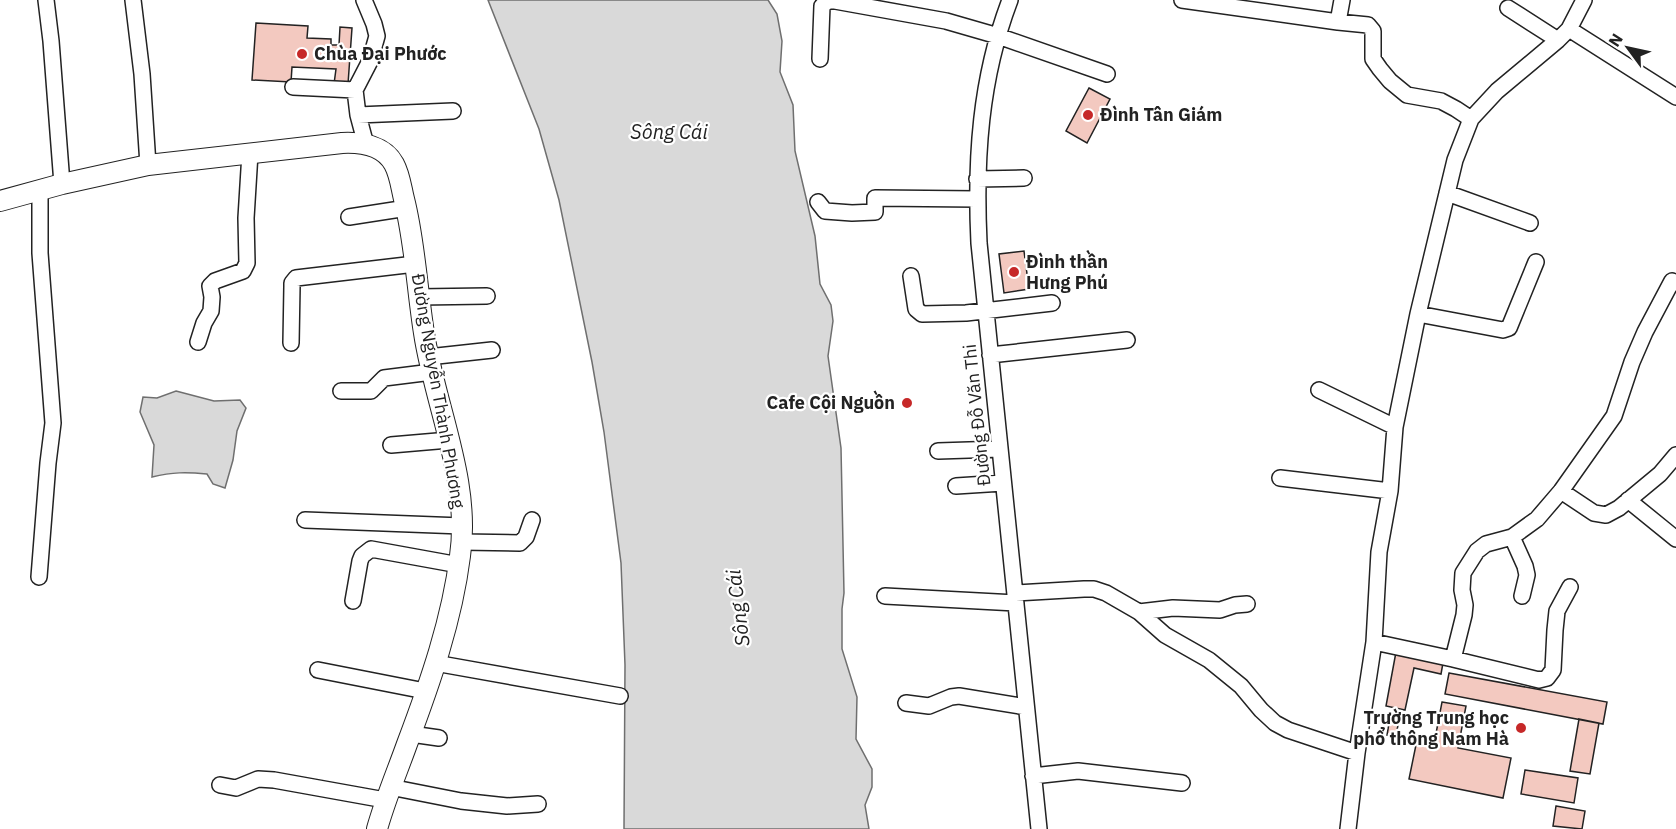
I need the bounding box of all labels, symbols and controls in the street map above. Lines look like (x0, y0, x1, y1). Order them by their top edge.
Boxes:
north arrow (1598, 18, 1658, 78)
text: N (1604, 30, 1627, 50)
place label: Chùa Đại Phước (314, 42, 447, 65)
marker: Chùa Đại Phước (295, 47, 309, 61)
place label: Đình Tân Giám (1100, 103, 1222, 126)
marker: Đình Tân Giám (1081, 108, 1095, 122)
water label: Sông Cái (630, 118, 708, 145)
place label: Đình thần Hưng Phú (1026, 250, 1108, 294)
marker: Đình thần Hưng Phú (1007, 265, 1021, 279)
street label: Đường Nguyễn Thành Phương (407, 272, 471, 511)
street label: Đường Đỗ Văn Thi (958, 343, 995, 487)
place label: Cafe Cội Nguồn (766, 390, 895, 414)
marker: Cafe Cội Nguồn (900, 396, 914, 410)
water label: Sông Cái (719, 567, 756, 648)
place label: Trường Trung học phổ thông Nam Hà (1353, 706, 1509, 750)
marker: Trường Trung học phổ thông Nam Hà (1514, 721, 1528, 735)

